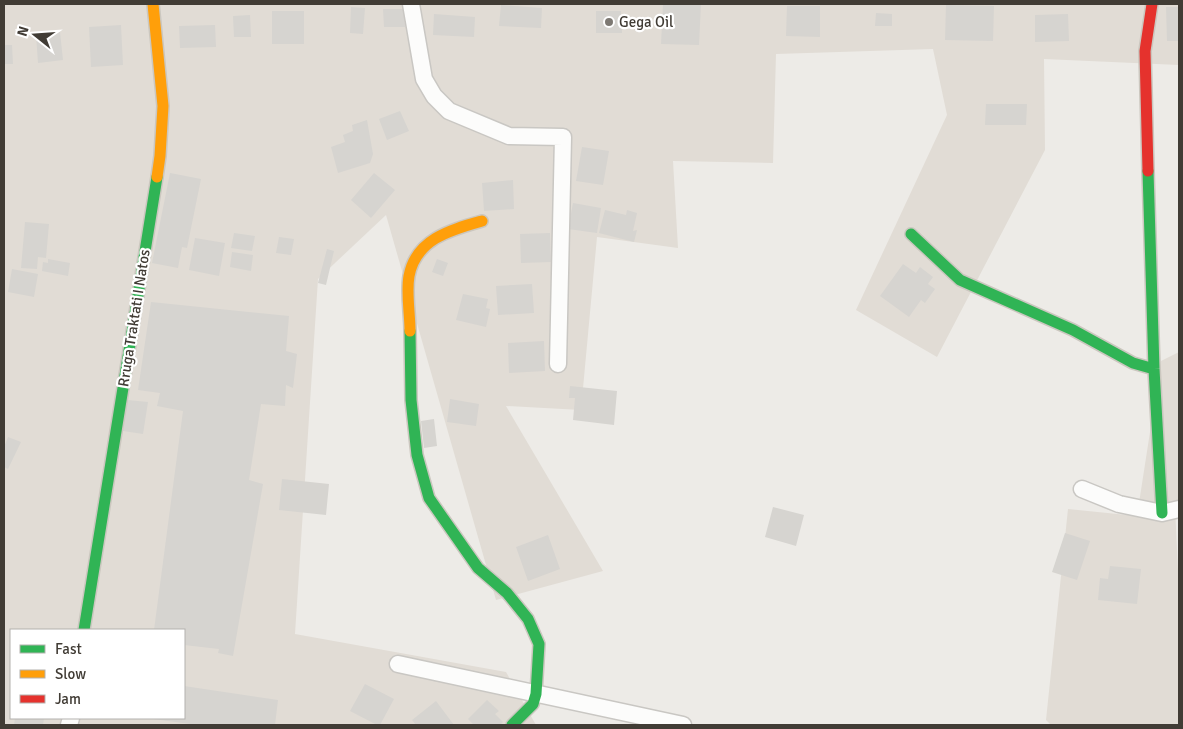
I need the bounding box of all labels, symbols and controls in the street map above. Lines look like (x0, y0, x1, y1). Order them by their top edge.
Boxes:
north arrow (10, 10, 60, 60)
place label: Gega Oil (619, 13, 673, 31)
marker: Gega Oil (603, 16, 615, 28)
text: N (13, 24, 33, 38)
street label: Rruga Traktati I Natos (114, 248, 154, 388)
legend (10, 629, 185, 719)
text: Fast (55, 640, 82, 658)
text: Slow (55, 665, 86, 683)
text: Jam (55, 690, 81, 708)

